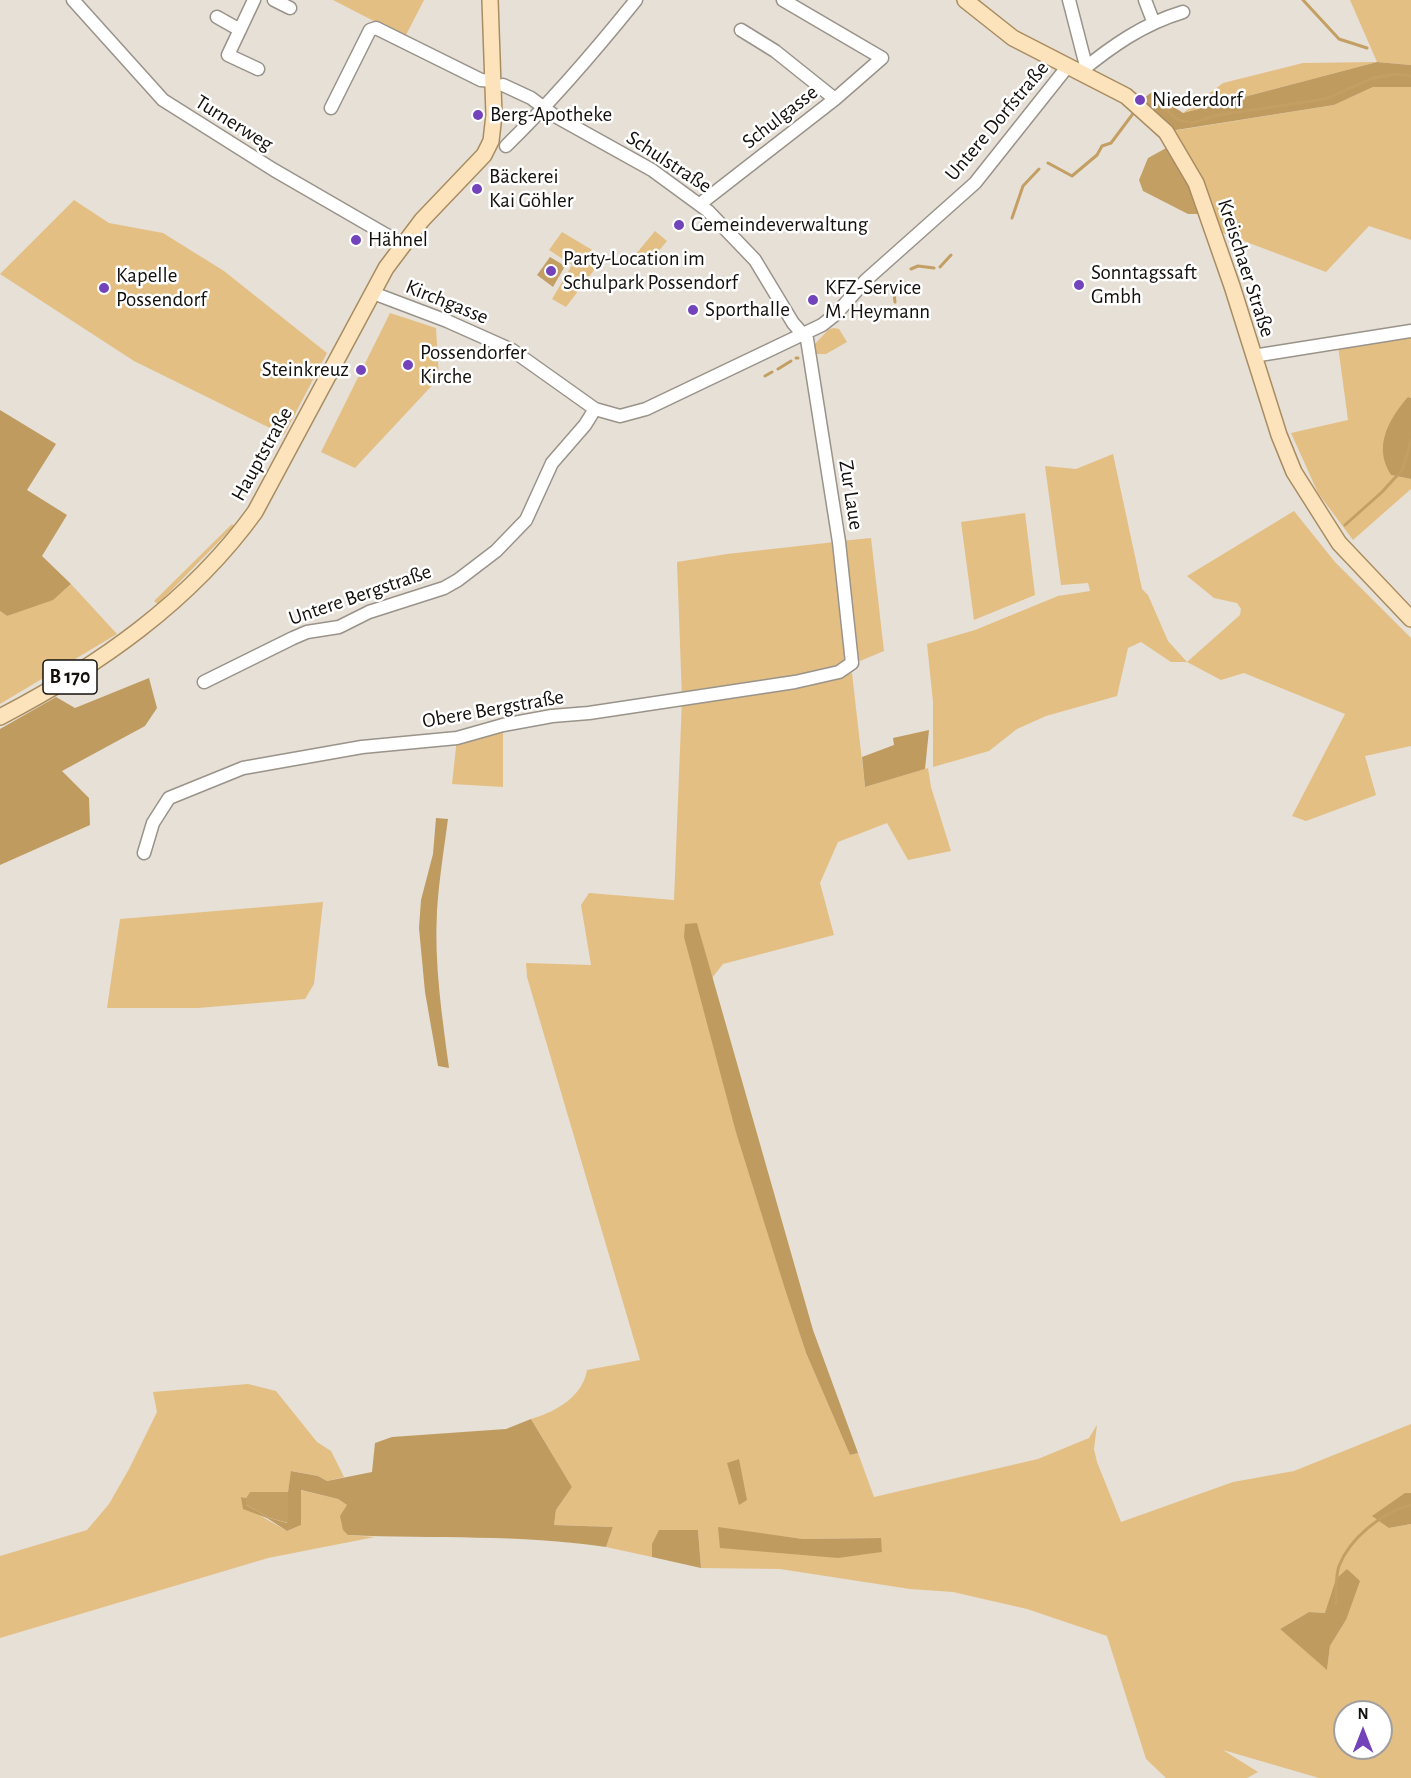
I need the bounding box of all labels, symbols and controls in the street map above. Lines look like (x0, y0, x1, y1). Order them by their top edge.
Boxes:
street label: Untere Dorfstraße (940, 56, 1054, 186)
street label: Schulgasse (737, 80, 823, 154)
place label: Niederdorf (1152, 87, 1243, 113)
street label: Turnerweg (190, 89, 278, 157)
marker: Niederdorf (1133, 93, 1147, 107)
place label: Berg-Apotheke (490, 102, 612, 128)
marker: Berg-Apotheke (471, 108, 485, 122)
street label: Schulstraße (622, 125, 716, 199)
place label: Bäckerei Kai Göhler (489, 164, 574, 214)
marker: Bäckerei Kai Göhler (470, 182, 484, 196)
street label: Kreischaer Straße (1212, 196, 1280, 340)
place label: Gemeindeverwaltung (691, 212, 868, 238)
marker: Gemeindeverwaltung (672, 218, 686, 232)
place label: Hähnel (368, 227, 428, 253)
marker: Hähnel (349, 233, 363, 247)
place label: Party-Location im Schulpark Possendorf (563, 246, 738, 296)
place label: Sonntagssaft Gmbh (1091, 260, 1197, 310)
place label: Kapelle Possendorf (116, 263, 207, 313)
marker: Party-Location im Schulpark Possendorf (544, 264, 558, 278)
street label: Kirchgasse (402, 274, 492, 330)
place label: KFZ-Service M. Heymann (825, 275, 930, 325)
marker: Sonntagssaft Gmbh (1072, 278, 1086, 292)
marker: Kapelle Possendorf (97, 281, 111, 295)
marker: KFZ-Service M. Heymann (806, 293, 820, 307)
place label: Sporthalle (705, 297, 790, 323)
marker: Sporthalle (686, 303, 700, 317)
place label: Possendorfer Kirche (420, 340, 527, 390)
place label: Steinkreuz (262, 357, 349, 383)
marker: Possendorfer Kirche (401, 358, 415, 372)
marker: Steinkreuz (354, 363, 368, 377)
street label: Hauptstraße (226, 402, 298, 506)
street label: Zur Laue (833, 458, 869, 532)
street label: Untere Bergstraße (285, 559, 435, 631)
road number: B 170 (43, 660, 97, 694)
street label: Obere Bergstraße (420, 684, 566, 734)
north arrow (1333, 1700, 1393, 1760)
text: N (1357, 1706, 1369, 1722)

